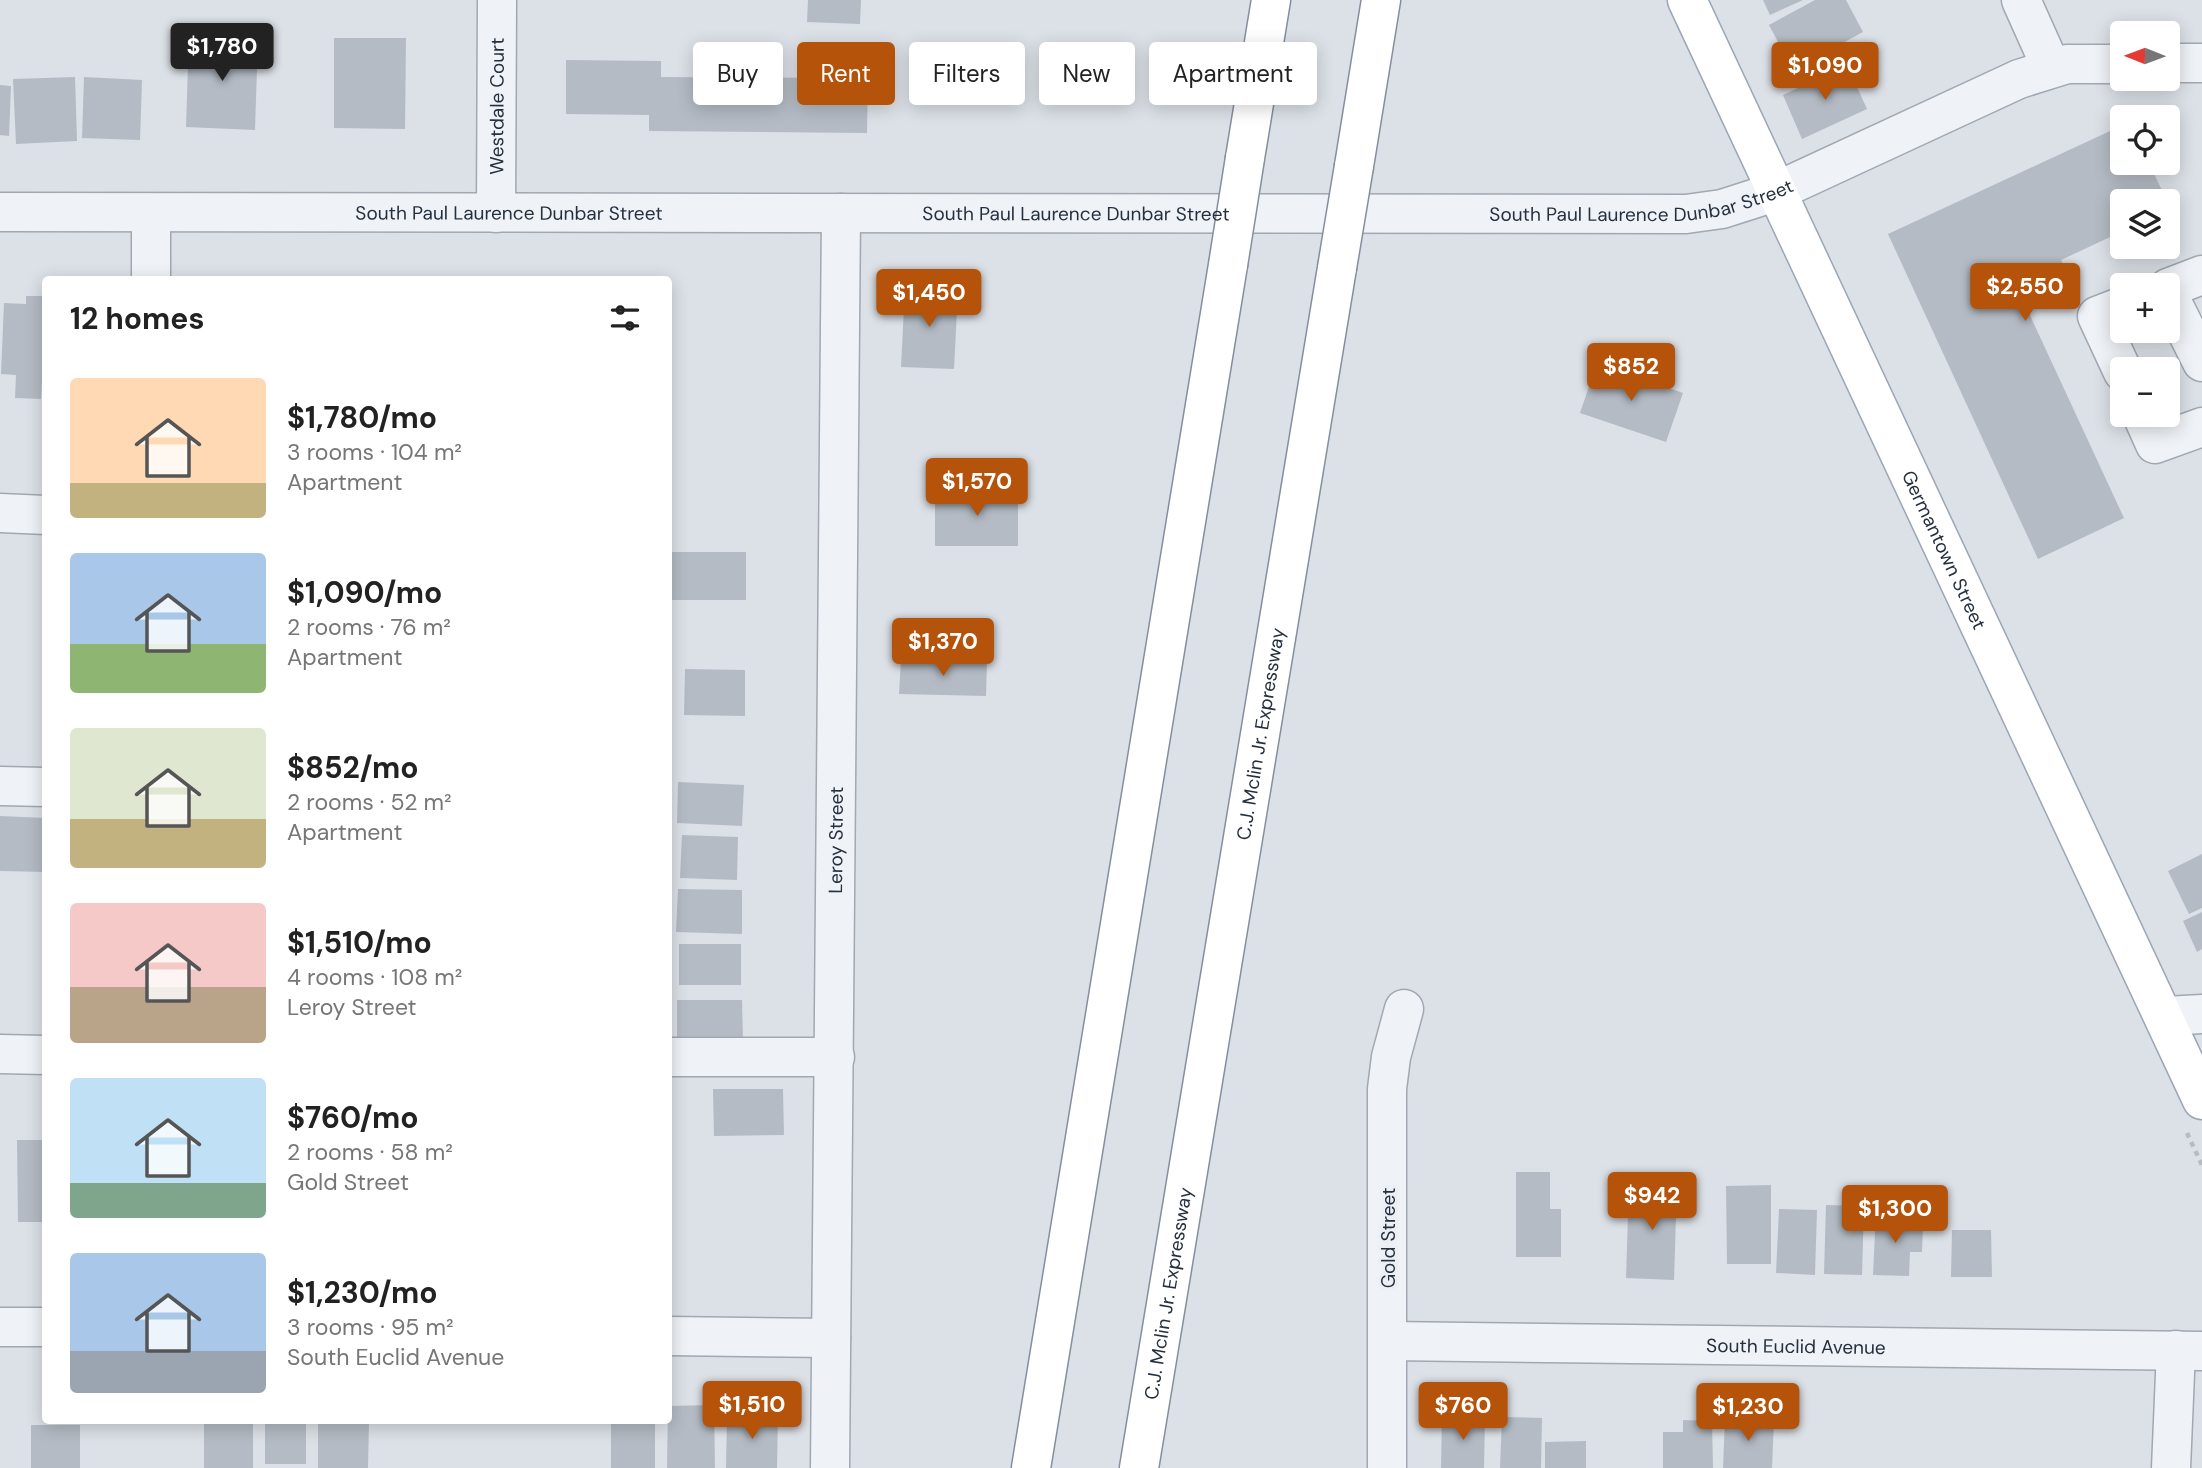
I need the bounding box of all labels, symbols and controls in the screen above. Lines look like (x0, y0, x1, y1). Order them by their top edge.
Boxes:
north arrow (2110, 21, 2180, 91)
map controls (2110, 21, 2180, 427)
pin: $1,780 (165, 24, 279, 83)
text: $1,780 (187, 31, 257, 61)
street label: Westdale Court (484, 37, 510, 175)
chip: Buy (693, 42, 783, 105)
chip: Rent (797, 42, 895, 105)
chip: Filters (909, 42, 1025, 105)
chip: New (1039, 42, 1135, 105)
chip: Apartment (1149, 42, 1317, 105)
pin: $1,090 (1768, 42, 1882, 102)
text: $1,090 (1788, 50, 1862, 80)
button: locate (2110, 105, 2180, 175)
street label: South Paul Laurence Dunbar Street (1489, 173, 1797, 227)
button: layers (2110, 189, 2180, 259)
street label: South Paul Laurence Dunbar Street (355, 200, 663, 226)
street label: South Paul Laurence Dunbar Street (922, 201, 1230, 226)
pin: $2,550 (1968, 264, 2082, 323)
pin: $1,450 (872, 270, 986, 329)
text: $2,550 (1986, 271, 2064, 301)
button: + (2110, 273, 2180, 343)
text: $1,450 (892, 277, 966, 307)
text: 12 homes (70, 299, 204, 338)
icon: filters (606, 299, 644, 337)
pin: $852 (1590, 344, 1672, 403)
text: $852 (1603, 351, 1659, 381)
button: − (2110, 357, 2180, 427)
text: $1,780/mo (287, 398, 437, 437)
icon: home (126, 406, 210, 490)
text: 3 rooms · 104 m² (287, 437, 462, 467)
pin: $1,570 (920, 458, 1034, 518)
text: $1,570 (942, 466, 1012, 496)
street label: Germantown Street (1896, 466, 1992, 634)
text: Apartment (287, 467, 402, 497)
text: $1,090/mo (287, 573, 442, 612)
icon: home (126, 581, 210, 665)
text: 2 rooms · 76 m² (287, 612, 451, 642)
pin: $1,370 (886, 618, 1000, 678)
text: $1,370 (908, 626, 978, 656)
street label: C.J. Mclin Jr. Expressway (1231, 626, 1290, 842)
text: Apartment (287, 642, 402, 672)
text: $852/mo (287, 748, 419, 787)
icon: home (126, 756, 210, 840)
street label: Leroy Street (823, 786, 849, 894)
text: 2 rooms · 52 m² (287, 787, 452, 817)
text: Apartment (287, 817, 402, 847)
text: $1,510/mo (287, 923, 432, 962)
icon: home (126, 931, 210, 1015)
text: 4 rooms · 108 m² (287, 962, 462, 992)
text: Leroy Street (287, 992, 417, 1022)
text: $760/mo (287, 1098, 419, 1137)
icon: home (126, 1106, 210, 1190)
text: 2 rooms · 58 m² (287, 1137, 453, 1167)
text: Gold Street (287, 1167, 409, 1197)
pin: $942 (1611, 1172, 1693, 1232)
text: $942 (1624, 1180, 1680, 1210)
street label: C.J. Mclin Jr. Expressway (1138, 1185, 1198, 1401)
pin: $1,300 (1838, 1186, 1952, 1245)
street label: Gold Street (1376, 1188, 1401, 1288)
text: $1,300 (1858, 1193, 1932, 1223)
text: $1,230/mo (287, 1273, 438, 1312)
icon: home (126, 1281, 210, 1365)
text: 3 rooms · 95 m² (287, 1312, 454, 1342)
street label: South Euclid Avenue (1706, 1333, 1886, 1360)
text: South Euclid Avenue (287, 1342, 504, 1372)
pin: $1,510 (695, 1382, 809, 1441)
pin: $760 (1422, 1382, 1504, 1442)
pin: $1,230 (1691, 1384, 1805, 1443)
text: $1,510 (719, 1389, 785, 1419)
text: $760 (1435, 1390, 1491, 1420)
text: $1,230 (1712, 1391, 1784, 1421)

